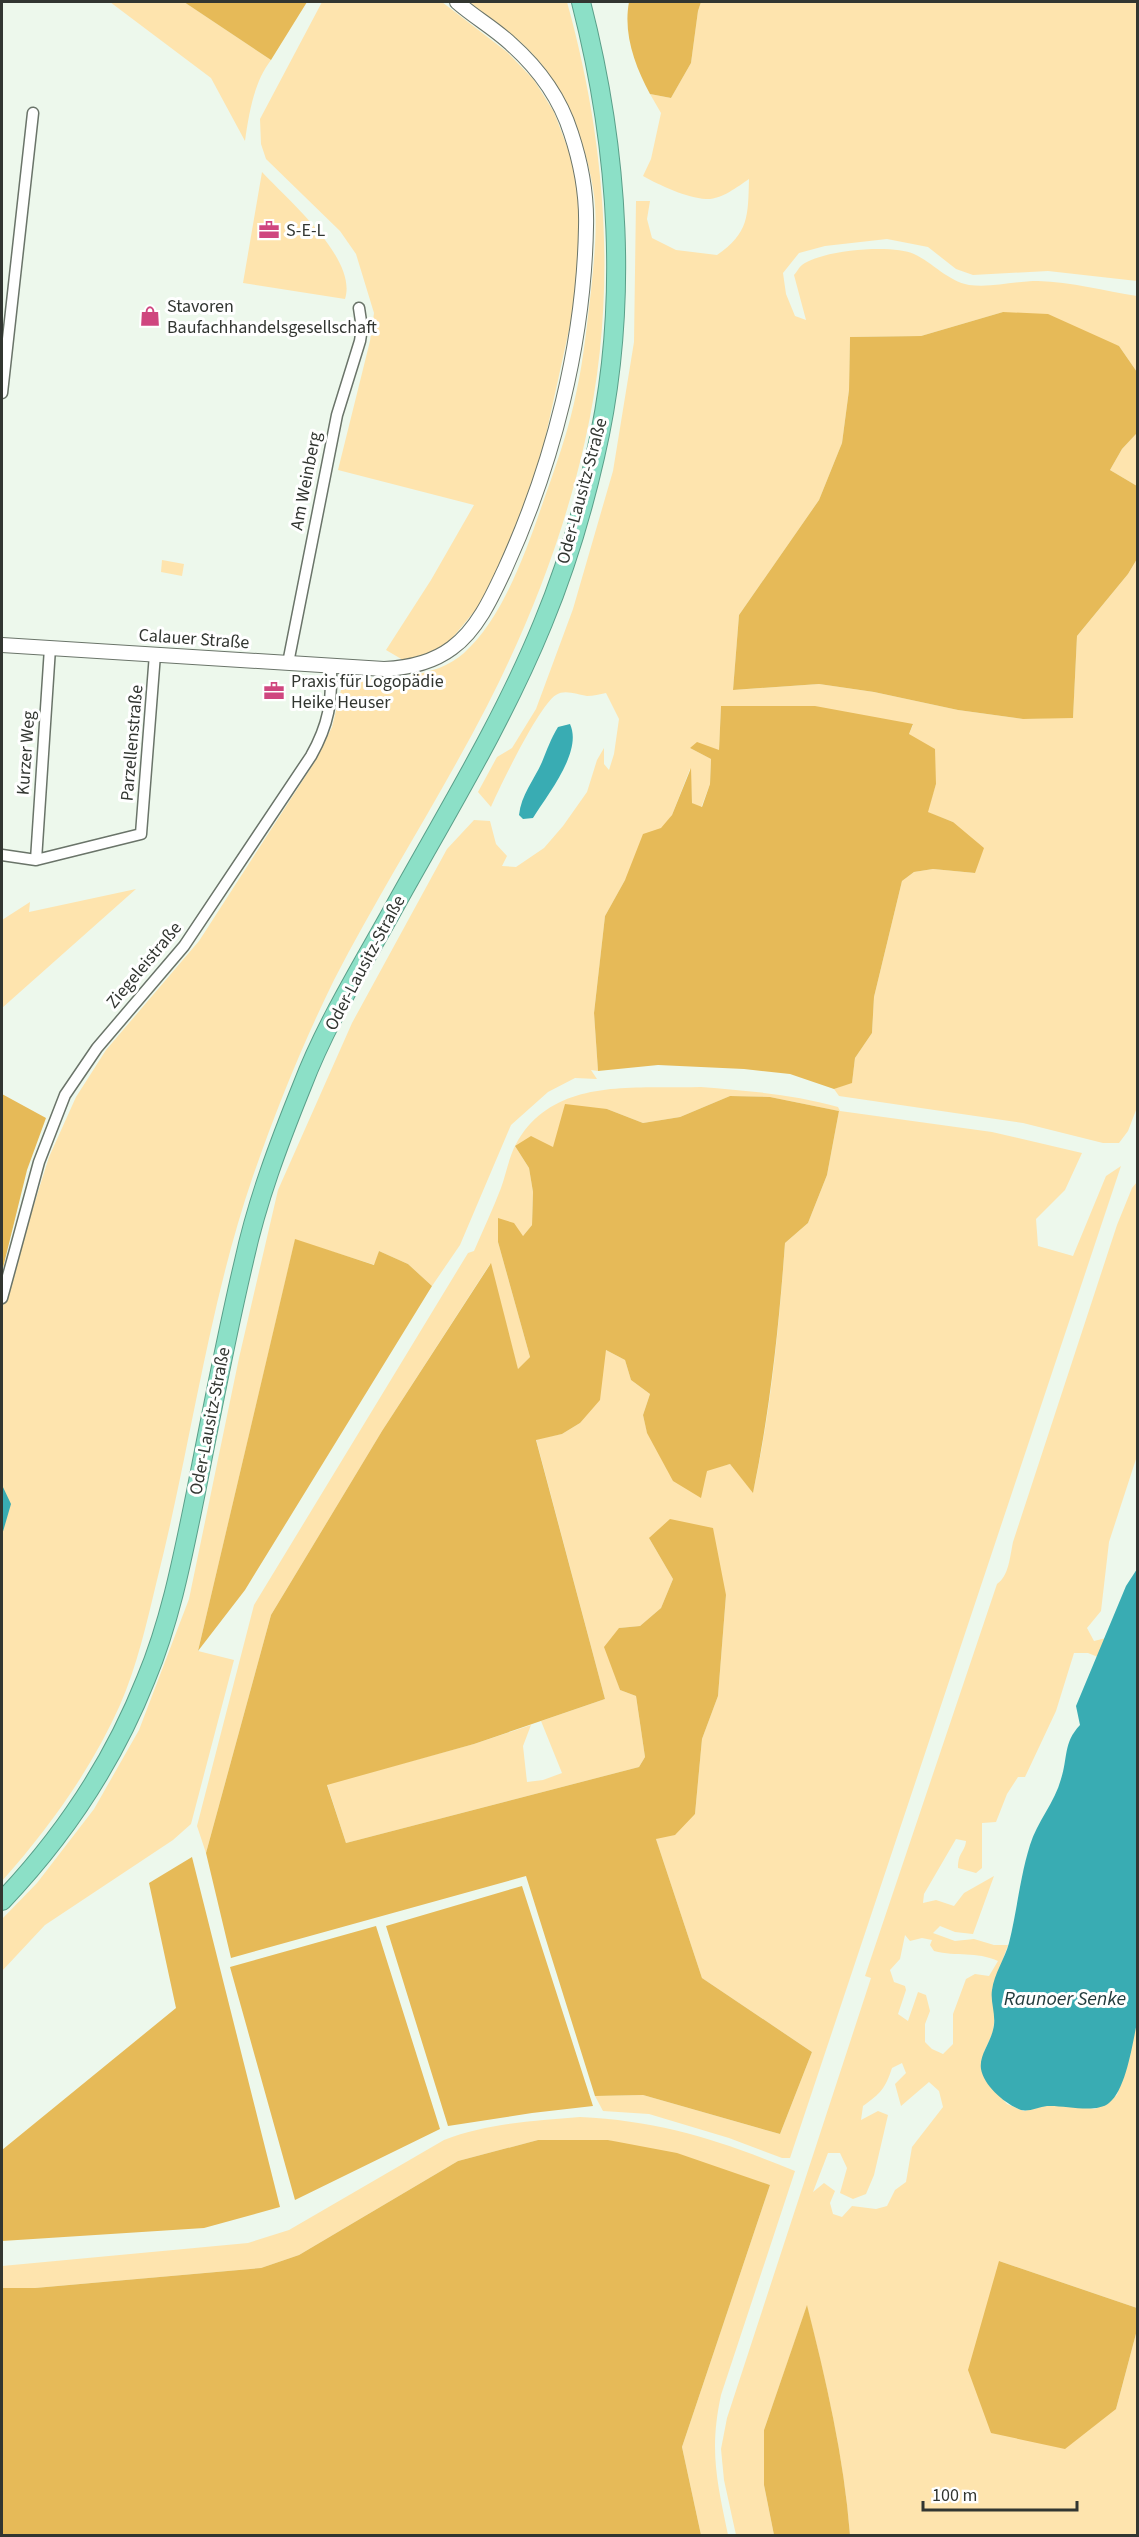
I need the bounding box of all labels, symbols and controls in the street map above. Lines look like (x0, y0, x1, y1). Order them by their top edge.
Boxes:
office icon: S-E-L (257, 218, 281, 242)
place label: S-E-L (286, 218, 326, 243)
place label: Stavoren Baufachhandelsgesellschaft (167, 294, 377, 340)
shop icon: Stavoren Baufachhandelsgesellschaft (138, 304, 162, 328)
street label: Oder-Lausitz-Straße (551, 415, 614, 567)
street label: Am Weinberg (284, 430, 328, 532)
street label: Calauer Straße (138, 623, 250, 655)
place label: Praxis für Logopädie Heike Heuser (291, 669, 444, 715)
office icon: Praxis für Logopädie Heike Heuser (262, 679, 286, 703)
street label: Parzellenstraße (114, 684, 150, 802)
street label: Kurzer Weg (11, 710, 41, 796)
street label: Oder-Lausitz-Straße (319, 891, 411, 1035)
street label: Ziegeleistraße (100, 916, 188, 1014)
street label: Oder-Lausitz-Straße (183, 1345, 237, 1497)
water label: Raunoer Senke (1004, 1985, 1126, 2013)
scale bar (923, 2474, 1078, 2512)
text: 100 m (932, 2483, 977, 2508)

